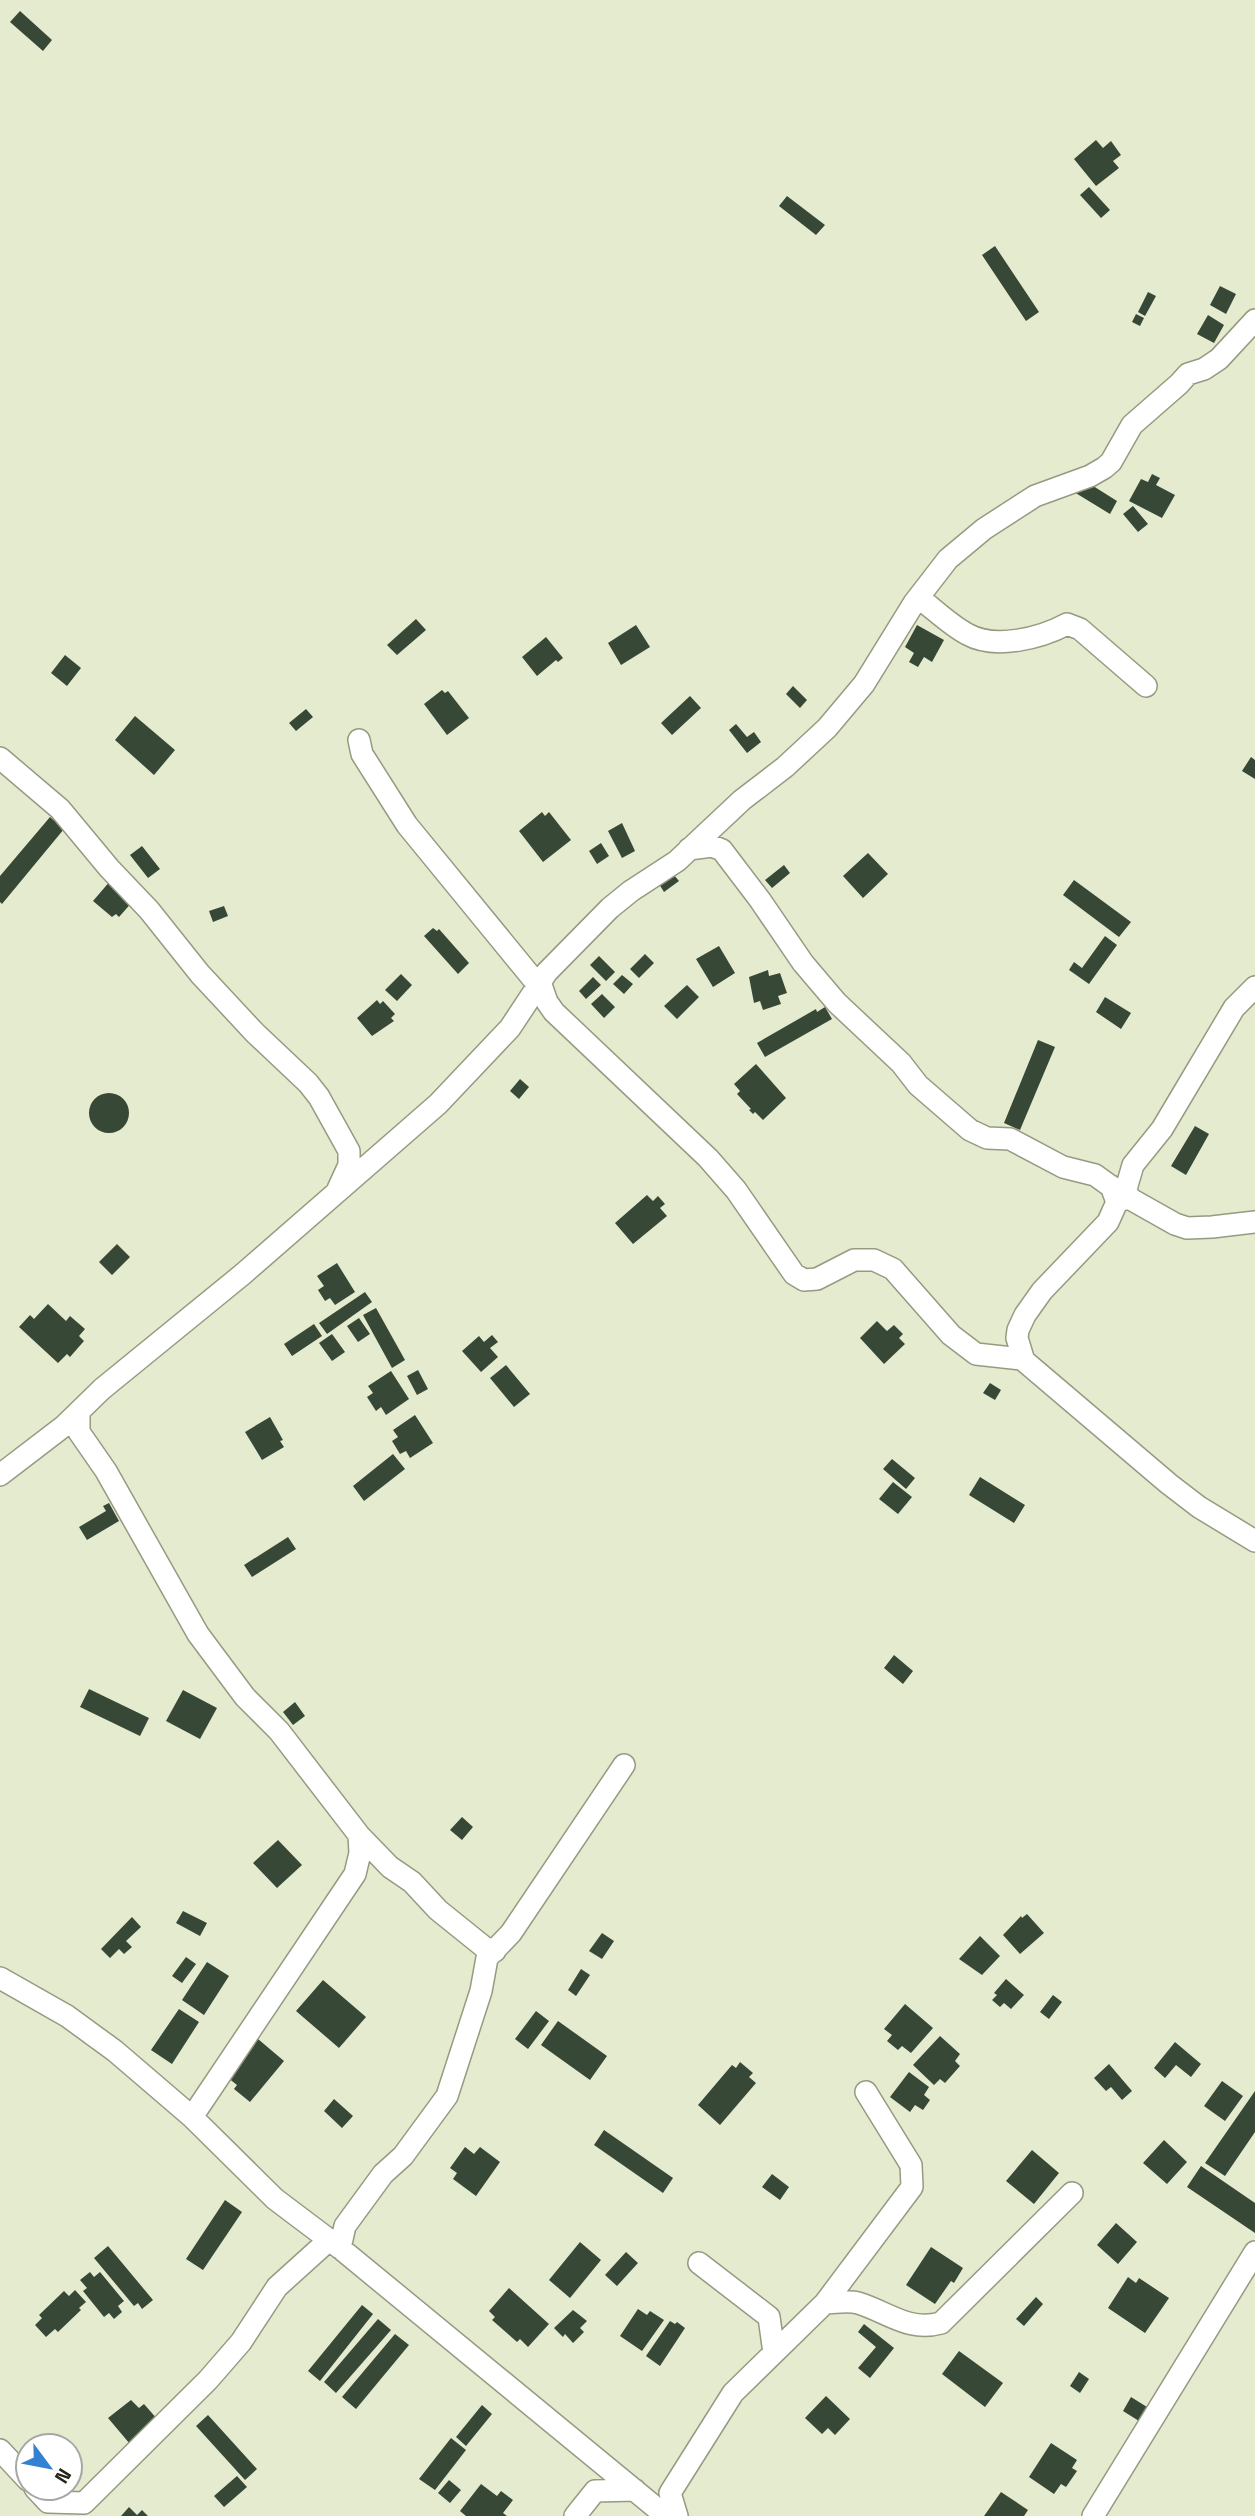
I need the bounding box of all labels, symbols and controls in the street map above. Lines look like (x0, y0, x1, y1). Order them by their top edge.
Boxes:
north arrow (14, 2432, 84, 2502)
text: N (49, 2464, 77, 2488)

